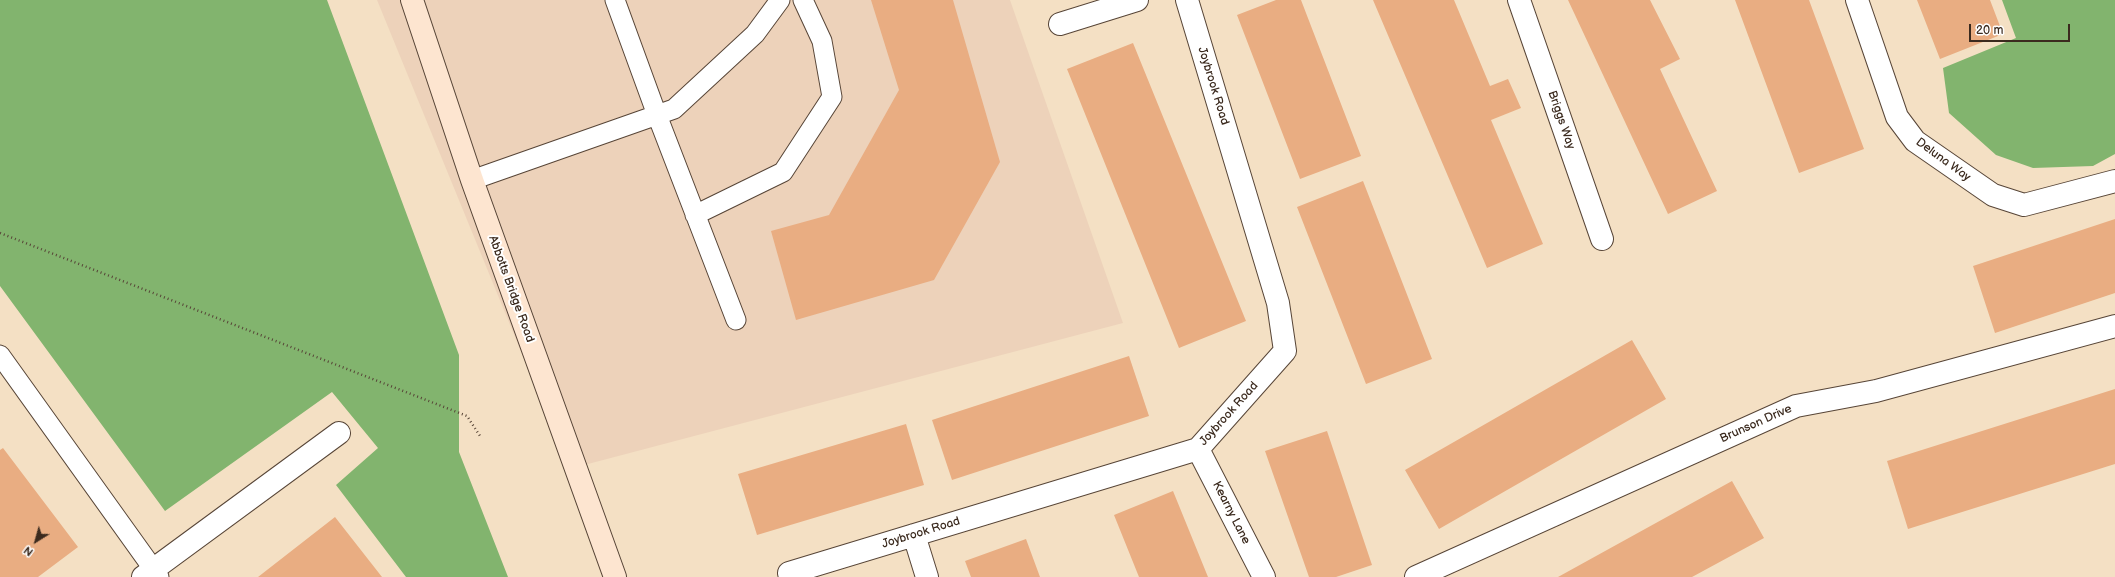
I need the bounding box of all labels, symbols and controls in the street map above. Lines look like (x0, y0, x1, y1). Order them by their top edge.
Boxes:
scale bar (1971, 16, 2072, 42)
text: 20 m (1976, 23, 2003, 38)
street label: Joybrook Road (1194, 45, 1232, 127)
street label: Briggs Way (1544, 89, 1578, 151)
street label: Deluna Way (1913, 135, 1973, 185)
street label: Abbotts Bridge Road (485, 234, 537, 344)
street label: Joybrook Road (1197, 379, 1261, 449)
street label: Brunson Drive (1718, 402, 1794, 446)
street label: Kearny Lane (1209, 479, 1253, 547)
street label: Joybrook Road (880, 514, 962, 552)
north arrow (16, 521, 56, 561)
text: N (21, 543, 36, 559)

